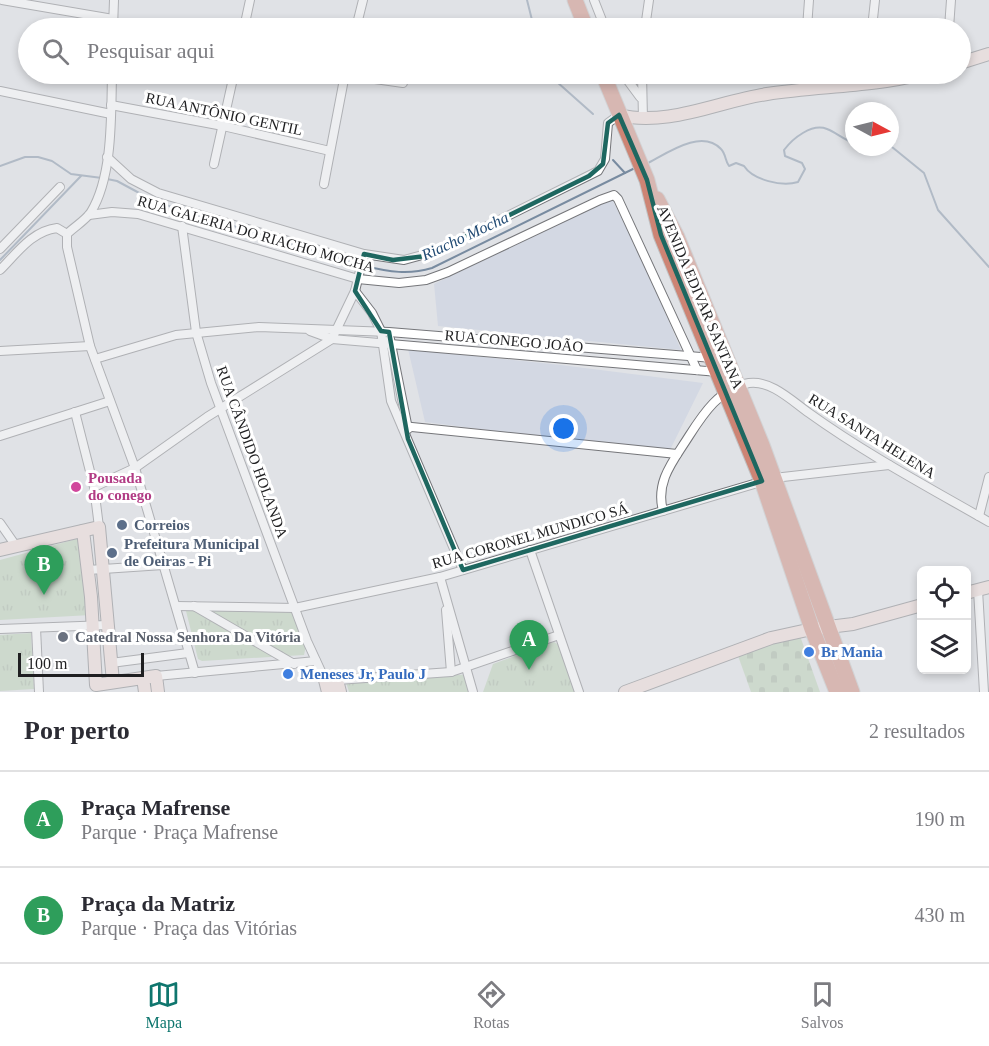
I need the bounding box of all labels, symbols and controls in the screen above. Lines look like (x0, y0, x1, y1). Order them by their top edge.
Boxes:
search box (18, 18, 971, 84)
icon: search (39, 35, 72, 68)
text: Pesquisar aqui (87, 38, 215, 63)
street label: RUA ANTÔNIO GENTIL (144, 90, 304, 138)
north arrow (845, 102, 899, 156)
street label: RUA GALERIA DO RIACHO MOCHA (136, 192, 377, 276)
street label: AVENIDA EDIVAR SANTANA (654, 203, 746, 392)
water label: Riacho Mocha (418, 208, 511, 264)
street label: RUA CONEGO JOÃO (444, 327, 584, 355)
street label: RUA CÂNDIDO HOLANDA (213, 364, 291, 540)
street label: RUA SANTA HELENA (806, 390, 938, 482)
your location (549, 414, 578, 443)
place label: Pousada do conego (88, 470, 152, 503)
marker: Pousada do conego (69, 480, 83, 494)
street label: RUA CORONEL MUNDICO SÁ (430, 500, 630, 572)
place label: Correios (134, 517, 190, 533)
marker: Correios (115, 518, 129, 532)
place label: Prefeitura Municipal de Oeiras - Pi (124, 536, 259, 569)
pin: B (24, 546, 63, 595)
marker: Prefeitura Municipal de Oeiras - Pi (105, 546, 119, 560)
map controls (917, 566, 971, 674)
button: locate (917, 566, 971, 620)
pin: A (510, 620, 548, 670)
button: layers (917, 620, 971, 674)
place label: Catedral Nossa Senhora Da Vitória (75, 629, 301, 645)
marker: Catedral Nossa Senhora Da Vitória (56, 630, 70, 644)
place label: Br Mania (821, 644, 883, 660)
marker: Br Mania (802, 645, 816, 659)
scale bar (18, 650, 144, 678)
text: 100 m (27, 655, 67, 672)
place label: Meneses Jr, Paulo J (300, 666, 427, 682)
marker: Meneses Jr, Paulo J (281, 667, 295, 681)
text: Por perto (24, 716, 130, 745)
text: 2 resultados (869, 720, 965, 742)
text: Praça Mafrense (81, 795, 230, 820)
text: A (36, 808, 51, 830)
text: 190 m (914, 808, 965, 830)
text: Parque · Praça Mafrense (81, 821, 278, 843)
text: Praça da Matriz (81, 891, 235, 916)
text: B (37, 904, 50, 926)
text: 430 m (914, 904, 965, 926)
text: Parque · Praça das Vitórias (81, 917, 297, 939)
tab: Mapa (146, 978, 182, 1032)
tab: Rotas (473, 978, 510, 1032)
tab: Salvos (801, 978, 843, 1032)

